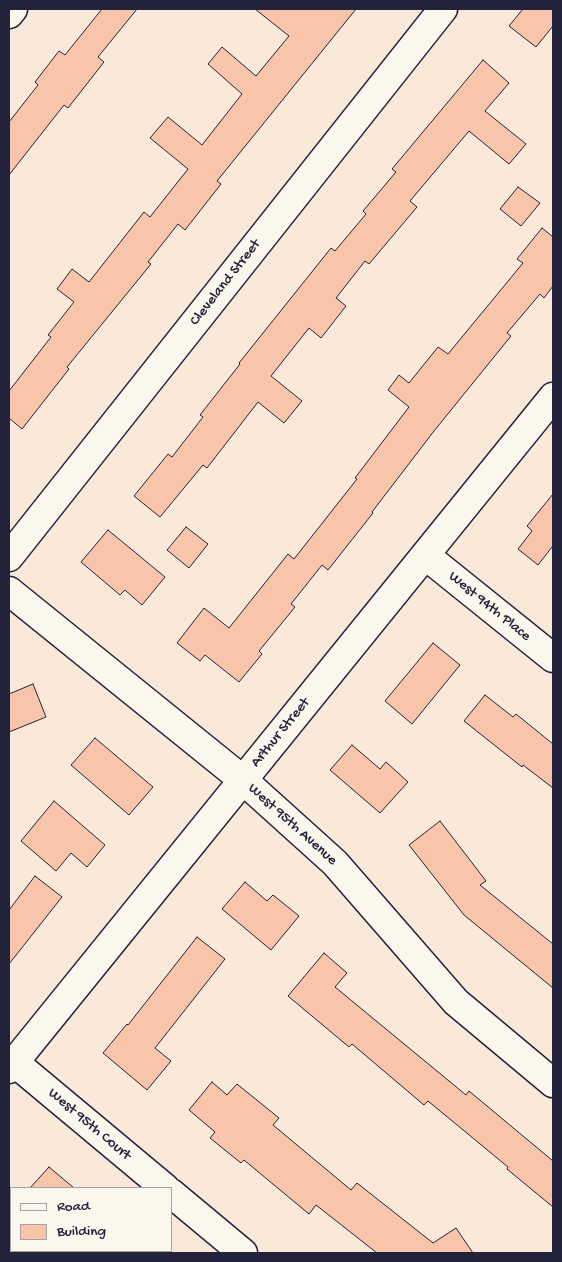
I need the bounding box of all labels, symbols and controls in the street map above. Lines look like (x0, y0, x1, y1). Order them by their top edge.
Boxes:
street label: Cleveland Street (187, 236, 265, 330)
street label: West 94th Place (444, 568, 534, 646)
street label: Arthur Street (248, 695, 314, 771)
street label: West 95th Avenue (244, 780, 340, 870)
street label: West 95th Court (44, 1085, 134, 1165)
legend (10, 1187, 172, 1252)
text: Road (57, 1198, 90, 1216)
text: Building (57, 1223, 106, 1241)

